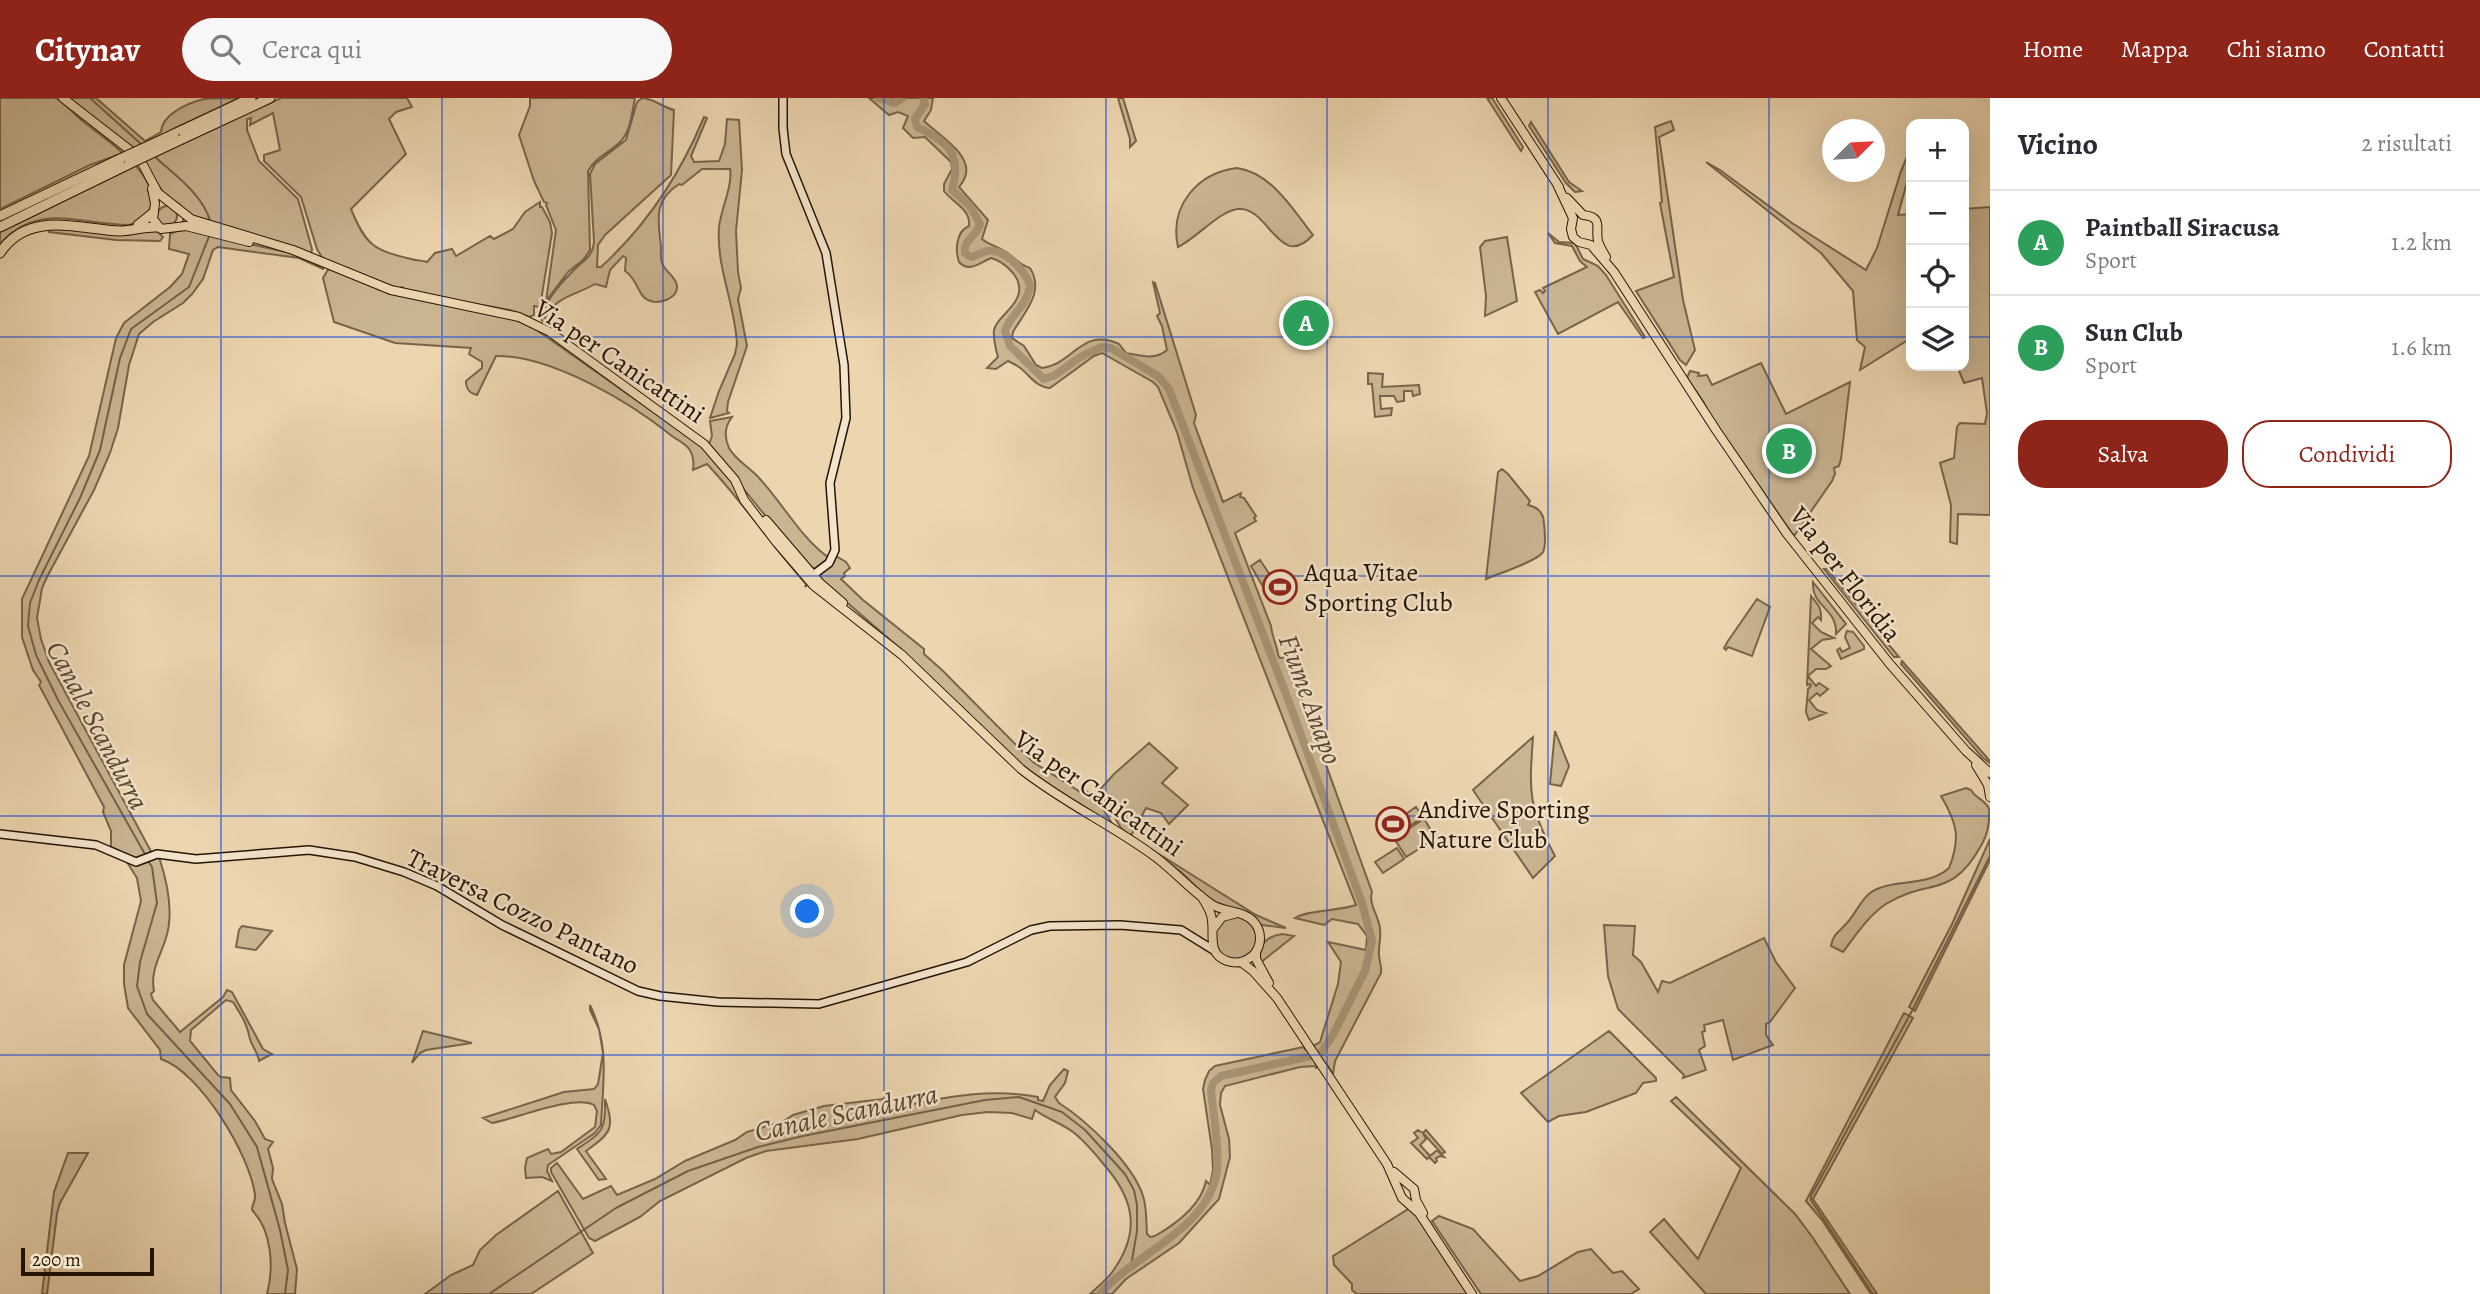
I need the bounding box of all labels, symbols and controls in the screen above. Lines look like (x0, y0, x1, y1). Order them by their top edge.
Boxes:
search box (182, 18, 672, 81)
text: Citynav (35, 27, 140, 72)
icon: search (206, 30, 244, 68)
text: Cerca qui (262, 32, 362, 67)
text: Home (2023, 33, 2083, 65)
text: Mappa (2121, 33, 2189, 65)
text: Chi siamo (2227, 33, 2326, 65)
text: Contatti (2364, 33, 2445, 65)
north arrow (1822, 119, 1885, 182)
map controls (1906, 119, 1969, 371)
button: + (1906, 119, 1969, 182)
text: Vicino (2018, 124, 2098, 164)
text: 2 risultati (2362, 128, 2452, 159)
button: − (1906, 182, 1969, 245)
text: Paintball Siracusa (2085, 210, 2280, 245)
text: A (2034, 227, 2048, 258)
text: 1.2 km (2391, 227, 2452, 258)
button: locate (1906, 245, 1969, 308)
text: Sport (2085, 245, 2137, 276)
street label: Via per Canicattini (527, 291, 712, 432)
pin: A (1283, 297, 1329, 349)
button: layers (1906, 308, 1969, 371)
text: Sun Club (2085, 315, 2183, 350)
text: B (2034, 332, 2048, 363)
text: 1.6 km (2391, 332, 2452, 363)
text: Sport (2085, 350, 2137, 381)
button: Salva (2018, 420, 2228, 488)
button: Condividi (2242, 420, 2452, 488)
pin: B (1766, 425, 1812, 477)
street label: Via per Floridia (1781, 498, 1910, 649)
place label: Aqua Vitae Sporting Club (1303, 555, 1453, 620)
sports icon: Aqua Vitae Sporting Club (1261, 568, 1299, 606)
water label: Fiume Anapo (1269, 629, 1351, 770)
water label: Canale Scandurra (37, 634, 158, 817)
street label: Via per Canicattini (1006, 721, 1190, 865)
place label: Andive Sporting Nature Club (1417, 792, 1590, 857)
sports icon: Andive Sporting Nature Club (1374, 805, 1412, 843)
street label: Traversa Cozzo Pantano (401, 840, 645, 983)
your location (790, 894, 824, 928)
water label: Canale Scandurra (751, 1075, 941, 1151)
scale bar (21, 1245, 154, 1277)
text: 200 m (32, 1247, 81, 1273)

